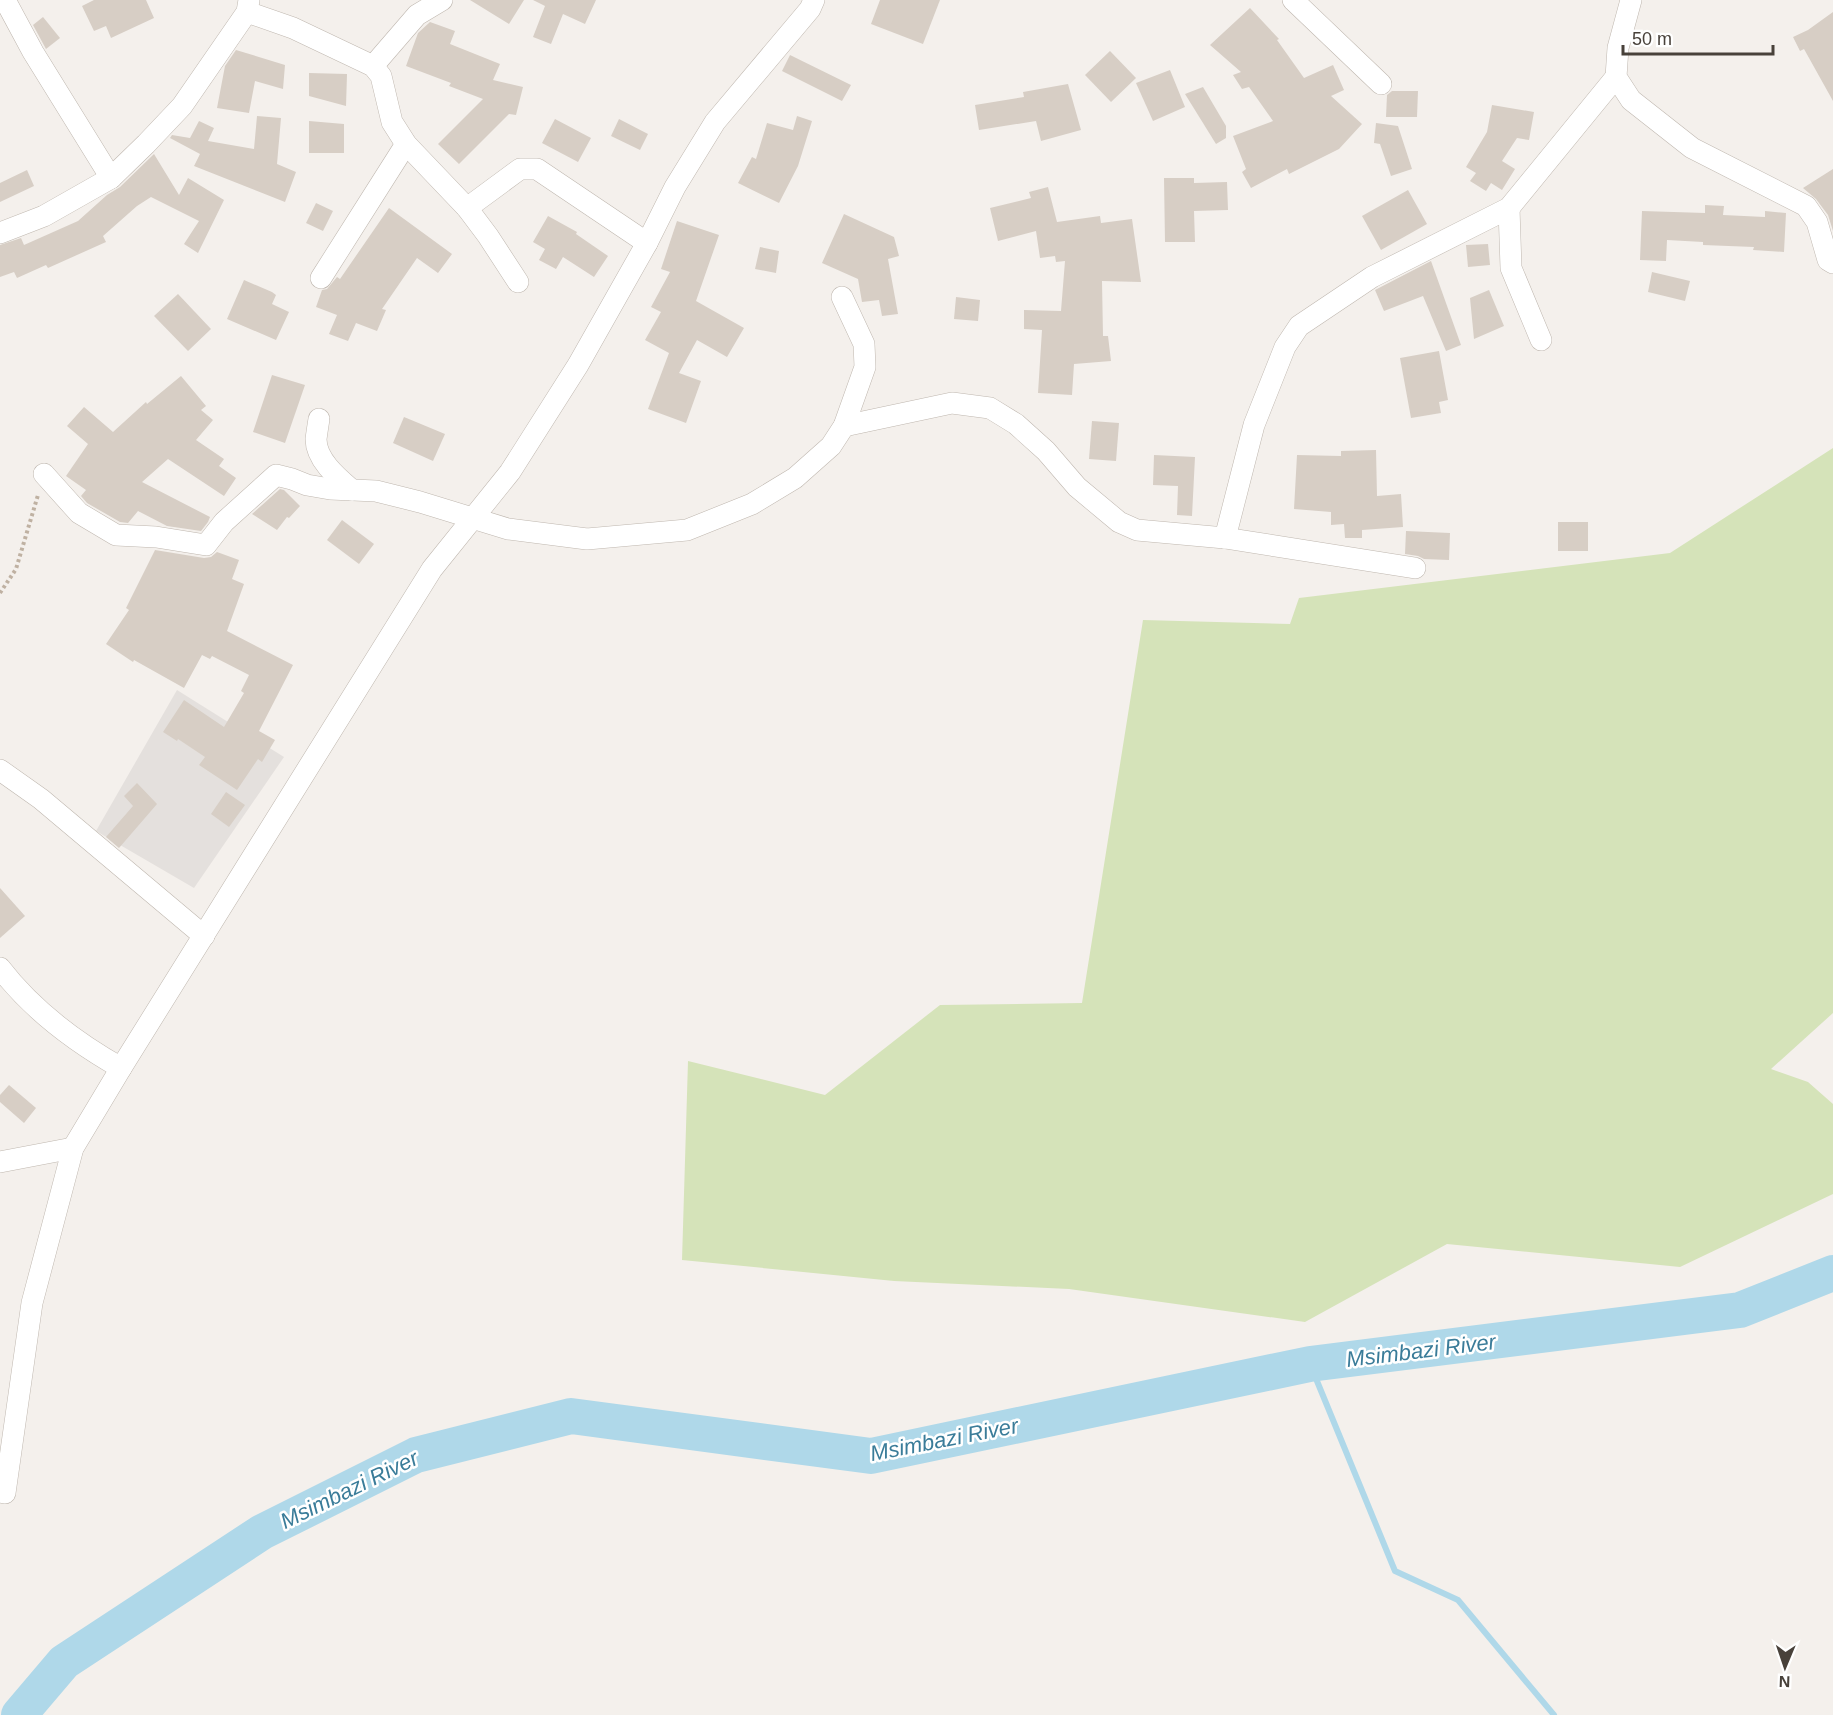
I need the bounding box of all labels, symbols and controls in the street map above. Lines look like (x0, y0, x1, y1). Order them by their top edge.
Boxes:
scale bar (1623, 18, 1773, 56)
text: 50 m (1632, 29, 1672, 49)
water label: Msimbazi River (1345, 1329, 1499, 1372)
water label: Msimbazi River (868, 1413, 1022, 1466)
water label: Msimbazi River (276, 1445, 424, 1534)
north arrow (1755, 1637, 1815, 1697)
text: N (1778, 1673, 1791, 1690)

